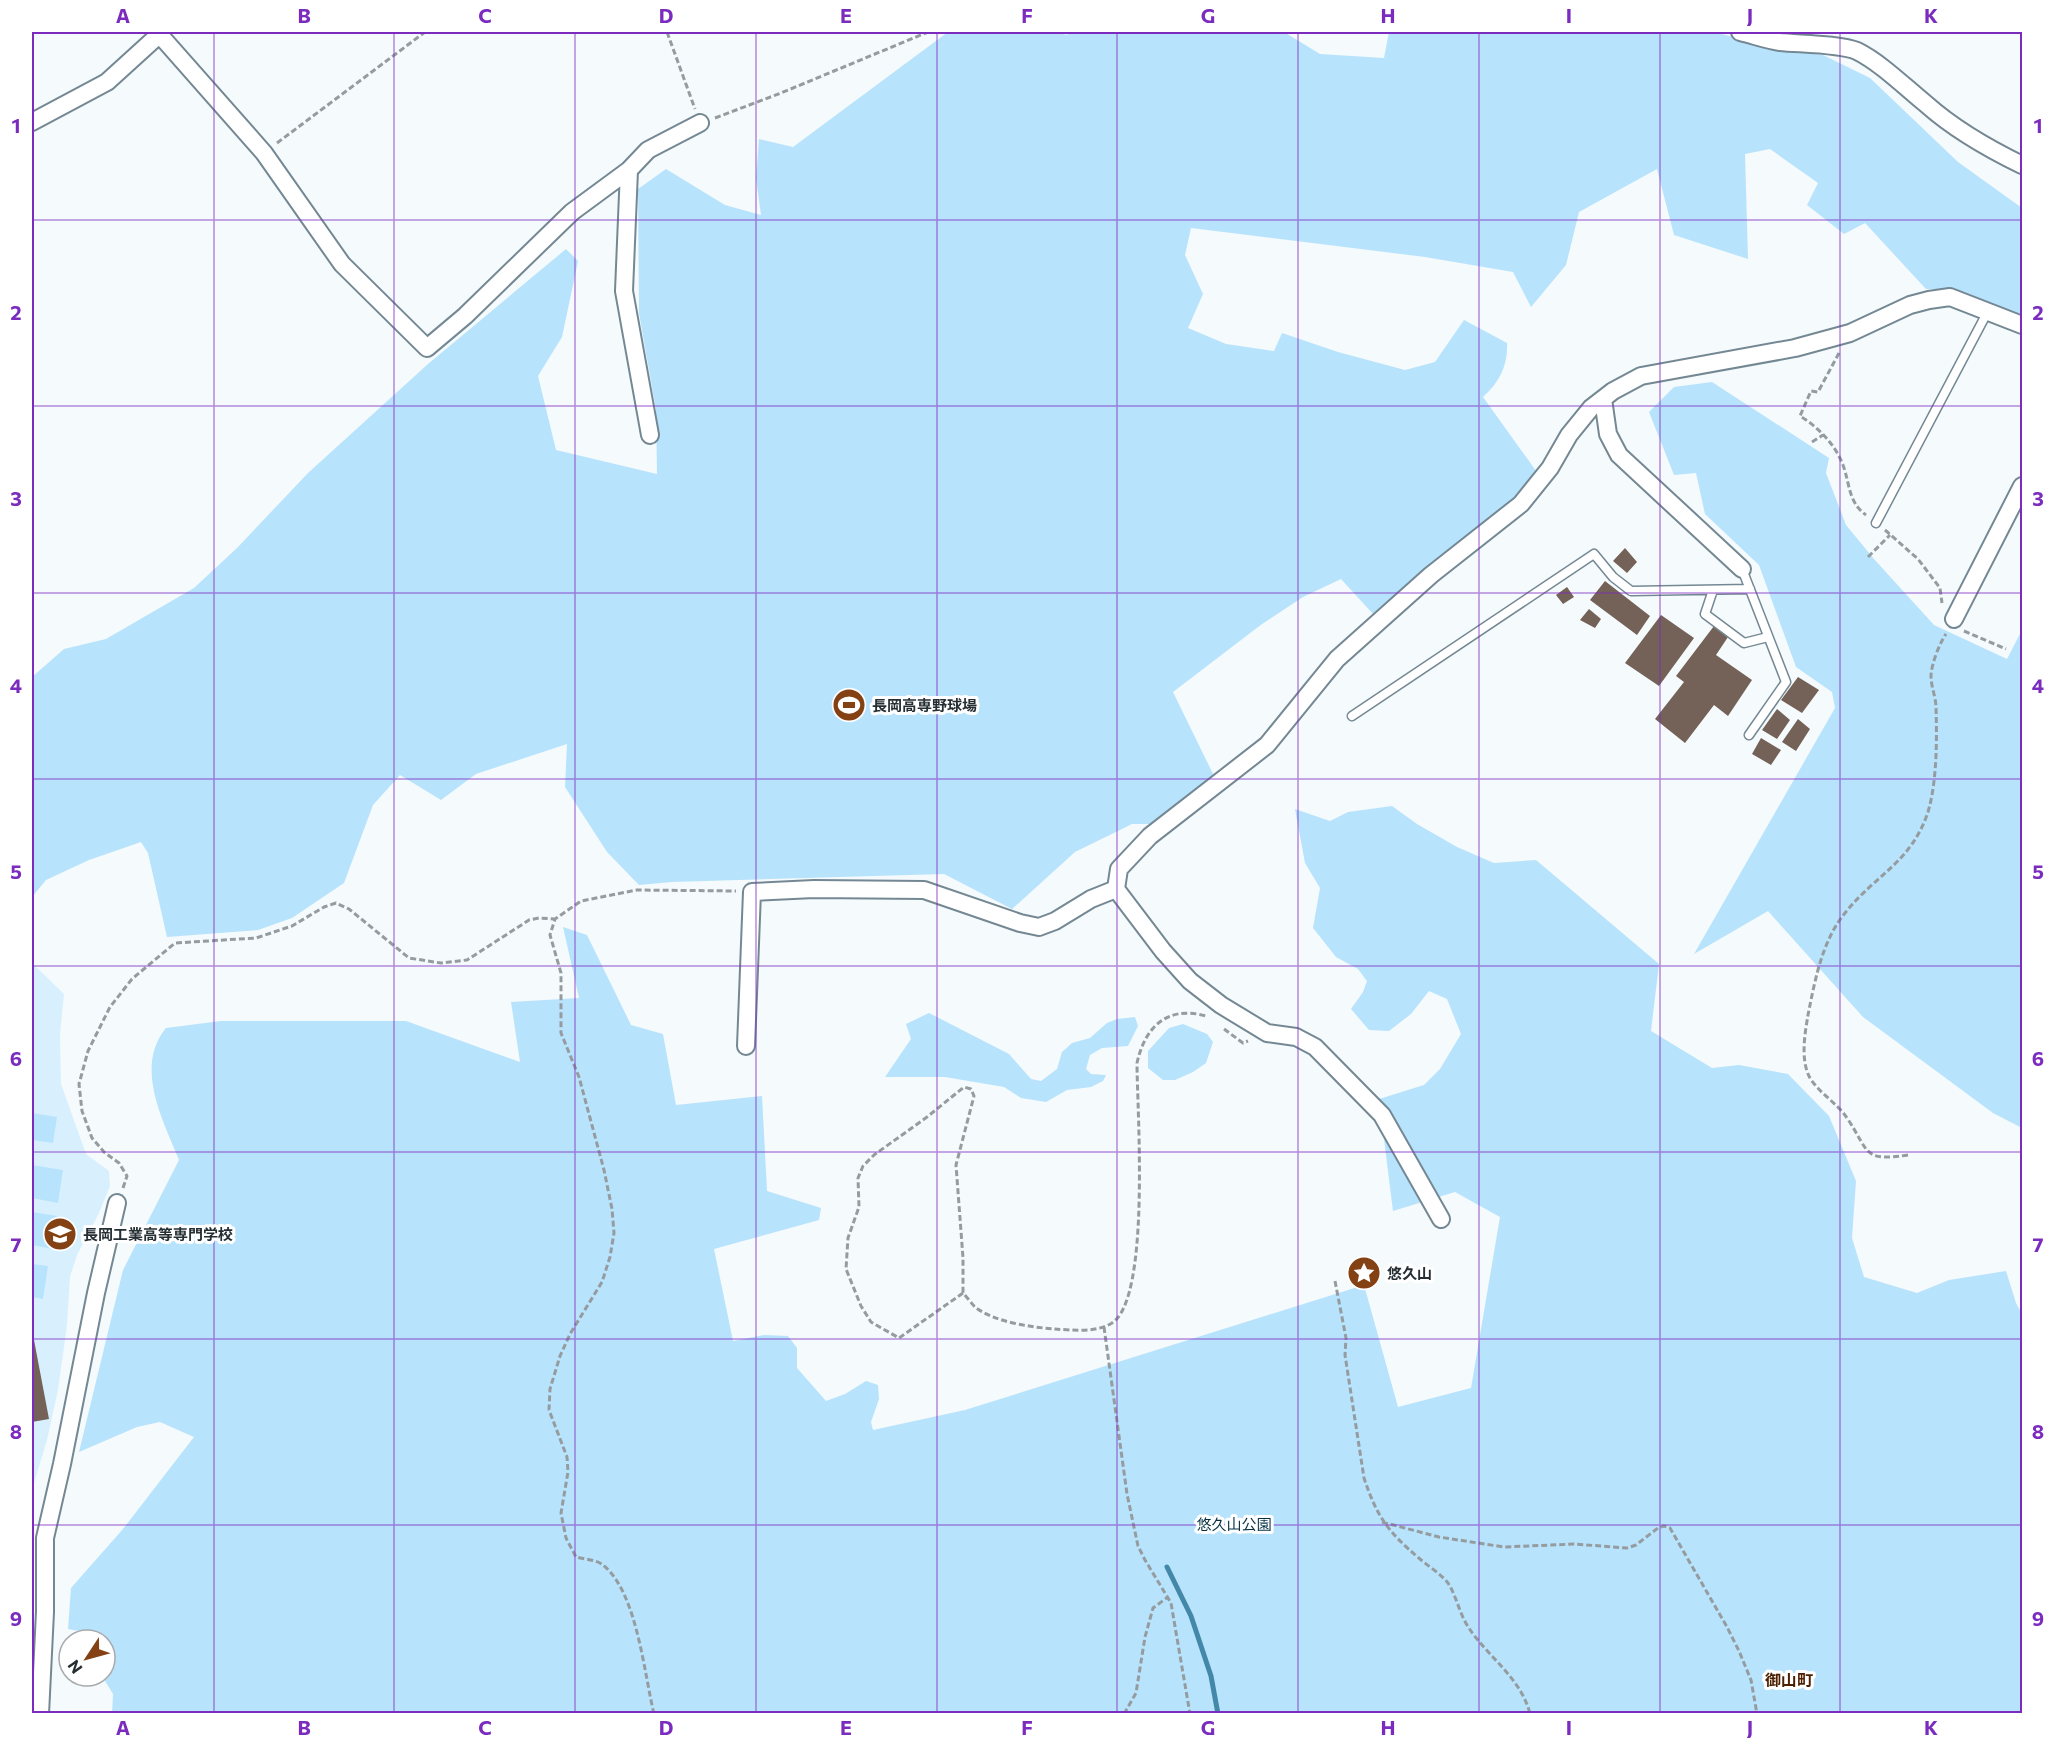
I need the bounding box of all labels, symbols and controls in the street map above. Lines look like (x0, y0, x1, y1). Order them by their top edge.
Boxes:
text: A (116, 3, 130, 27)
text: B (297, 3, 311, 27)
text: C (478, 3, 492, 27)
text: D (659, 3, 673, 27)
text: E (840, 3, 852, 27)
text: F (1021, 3, 1033, 27)
text: G (1201, 3, 1215, 27)
text: H (1381, 3, 1396, 27)
text: I (1566, 3, 1572, 27)
text: J (1747, 3, 1753, 27)
text: K (1924, 3, 1938, 27)
text: 1 (11, 113, 21, 137)
text: 1 (2033, 113, 2043, 137)
text: 2 (10, 300, 22, 324)
text: 2 (2032, 300, 2044, 324)
text: 3 (10, 486, 22, 510)
text: 3 (2032, 486, 2044, 510)
text: 4 (10, 673, 22, 697)
text: 4 (2032, 673, 2044, 697)
sports icon: 長岡高専野球場 (831, 687, 867, 723)
place label: 長岡高専野球場 (872, 696, 977, 714)
text: 5 (10, 859, 22, 883)
text: 5 (2032, 859, 2044, 883)
text: 6 (10, 1046, 22, 1070)
text: 6 (2032, 1046, 2044, 1070)
school or university icon: 長岡工業高等専門学校 (42, 1216, 78, 1252)
place label: 長岡工業高等専門学校 (83, 1225, 233, 1243)
text: 7 (11, 1232, 22, 1256)
text: 7 (2033, 1232, 2044, 1256)
place icon: 悠久山 (1346, 1255, 1382, 1291)
place label: 悠久山 (1387, 1264, 1432, 1282)
text: 8 (10, 1419, 22, 1443)
text: 8 (2032, 1419, 2044, 1443)
park label: 悠久山公園 (1196, 1515, 1272, 1533)
text: 9 (10, 1606, 22, 1630)
text: 9 (2032, 1606, 2044, 1630)
north arrow (57, 1628, 117, 1688)
text: N (63, 1657, 86, 1678)
district label: 御山町 (1765, 1670, 1813, 1689)
text: A (116, 1715, 130, 1739)
text: B (297, 1715, 311, 1739)
text: C (478, 1715, 492, 1739)
text: D (659, 1715, 673, 1739)
text: E (840, 1715, 852, 1739)
text: F (1021, 1715, 1033, 1739)
text: G (1201, 1715, 1215, 1739)
text: H (1381, 1715, 1396, 1739)
text: I (1566, 1715, 1572, 1739)
text: J (1747, 1715, 1753, 1739)
text: K (1924, 1715, 1938, 1739)

